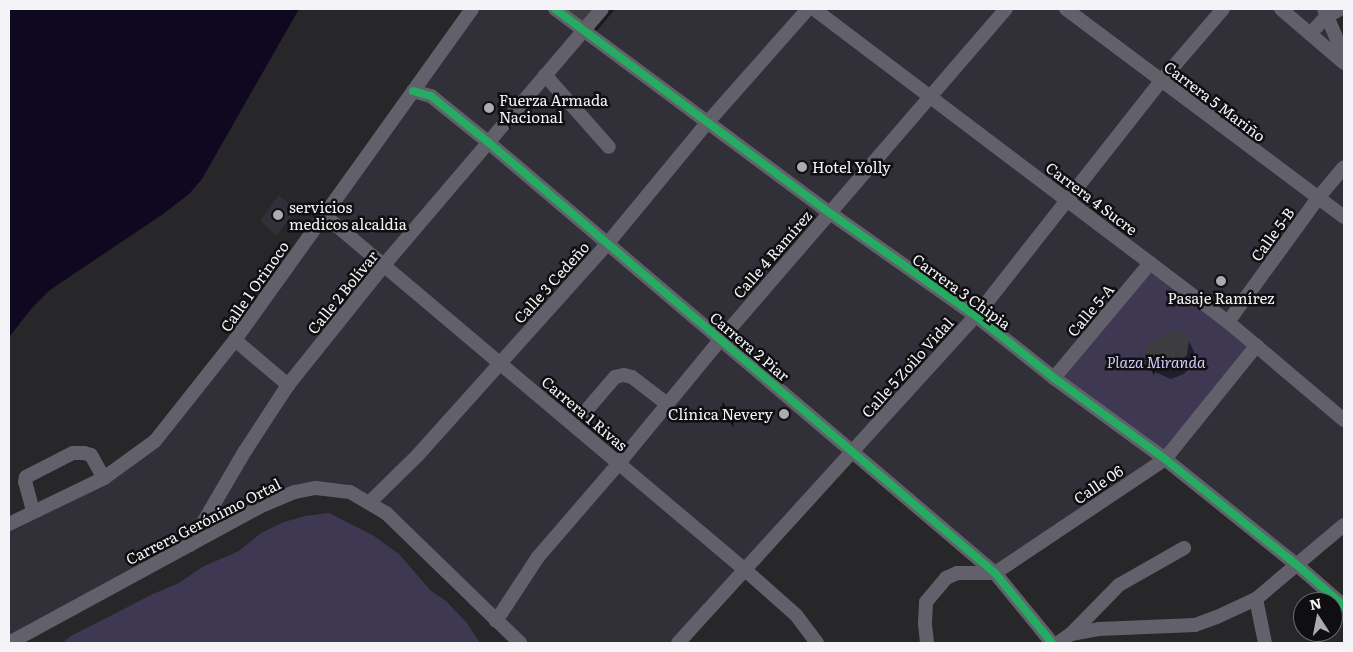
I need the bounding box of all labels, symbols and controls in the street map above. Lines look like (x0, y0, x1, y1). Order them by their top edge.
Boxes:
street label: Carrera 5 Mariño (1161, 57, 1269, 145)
place label: Fuerza Armada Nacional (499, 90, 608, 125)
marker: Fuerza Armada Nacional (483, 102, 495, 114)
place label: Hotel Yolly (812, 158, 891, 176)
street label: Carrera 4 Sucre (1043, 158, 1141, 238)
marker: Hotel Yolly (796, 161, 808, 173)
place label: servicios medicos alcaldia (289, 197, 407, 232)
street label: Calle 5-B (1247, 204, 1297, 264)
street label: Calle 4 Ramírez (729, 206, 815, 302)
marker: servicios medicos alcaldia (271, 208, 285, 222)
street label: Calle 1 Orinoco (216, 237, 292, 335)
street label: Calle 3 Cedeño (510, 237, 592, 327)
street label: Calle 2 Bolívar (303, 247, 381, 337)
street label: Carrera 3 Chipia (909, 249, 1015, 333)
marker: Pasaje Ramírez (1215, 275, 1227, 287)
street label: Calle 5-A (1063, 280, 1117, 340)
place label: Pasaje Ramírez (1167, 289, 1275, 307)
street label: Carrera 2 Piar (707, 308, 793, 384)
street label: Calle 5 Zoilo Vidal (857, 313, 957, 421)
park label: Plaza Miranda (1107, 353, 1205, 371)
street label: Carrera 1 Rivas (539, 372, 631, 454)
place label: Clínica Nevery (668, 405, 773, 423)
marker: Clínica Nevery (777, 407, 791, 421)
street label: Calle 06 (1070, 461, 1126, 507)
street label: Carrera Gerónimo Ortal (123, 474, 283, 568)
north arrow (1293, 592, 1343, 642)
text: N (1308, 592, 1323, 614)

